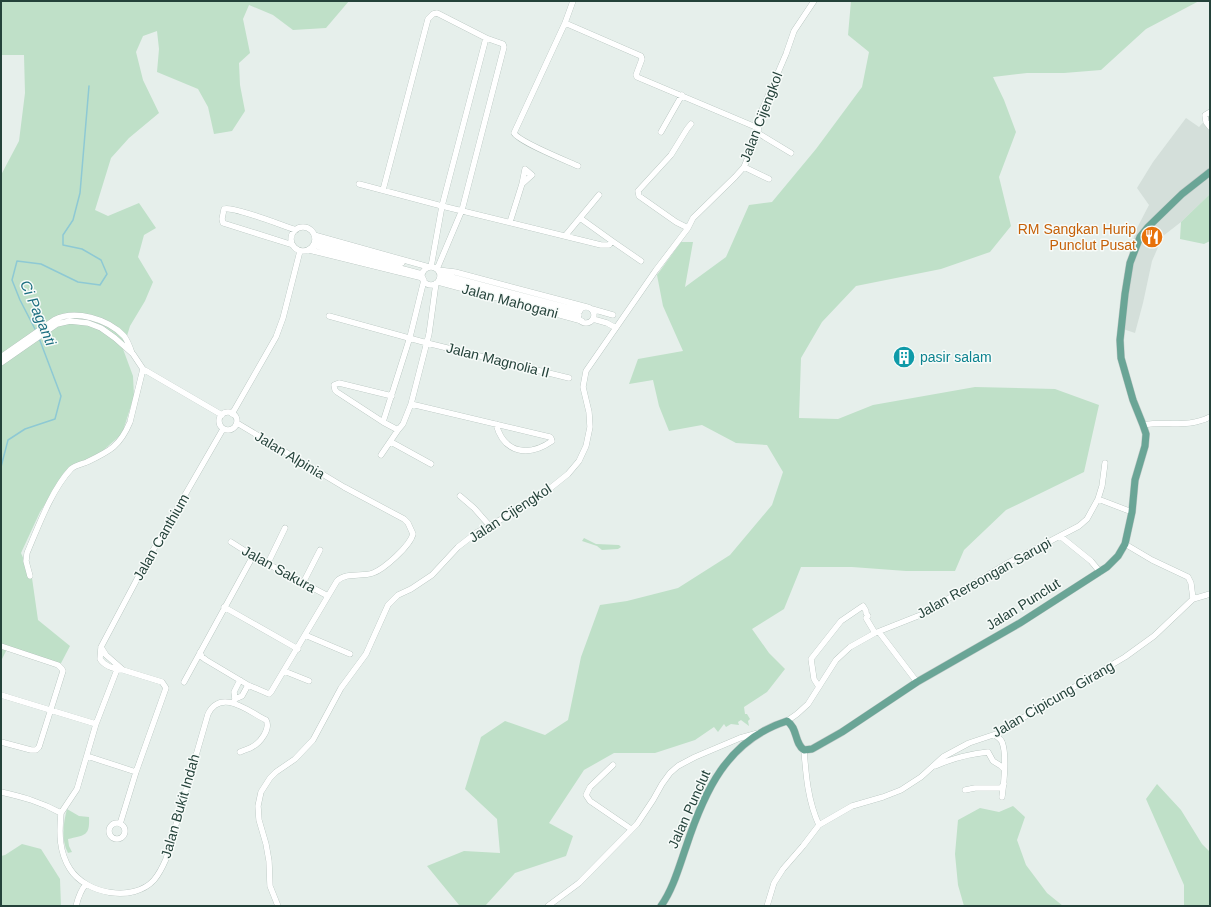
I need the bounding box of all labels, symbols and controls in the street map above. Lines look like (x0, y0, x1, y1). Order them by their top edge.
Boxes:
street label: Jalan Cijengkol (737, 70, 785, 164)
place label: RM Sangkan Hurip Punclut Pusat (1018, 221, 1136, 253)
restaurant icon: RM Sangkan Hurip Punclut Pusat (1139, 224, 1165, 250)
water label: Ci Paganti (17, 278, 60, 349)
street label: Jalan Mahogani (460, 280, 560, 322)
street label: Jalan Magnolia II (445, 339, 551, 381)
building icon: pasir salam (891, 344, 917, 370)
place label: pasir salam (920, 349, 992, 365)
street label: Jalan Alpinia (252, 428, 328, 482)
street label: Jalan Cijengkol (466, 480, 554, 546)
street label: Jalan Canthium (130, 491, 192, 583)
street label: Jalan Rereongan Sarupi (914, 534, 1054, 622)
street label: Jalan Sakura (239, 542, 319, 596)
street label: Jalan Punclut (983, 575, 1063, 633)
street label: Jalan Cipicung Girang (989, 658, 1117, 740)
street label: Jalan Bukit Indah (158, 752, 202, 860)
street label: Jalan Punclut (665, 767, 713, 851)

